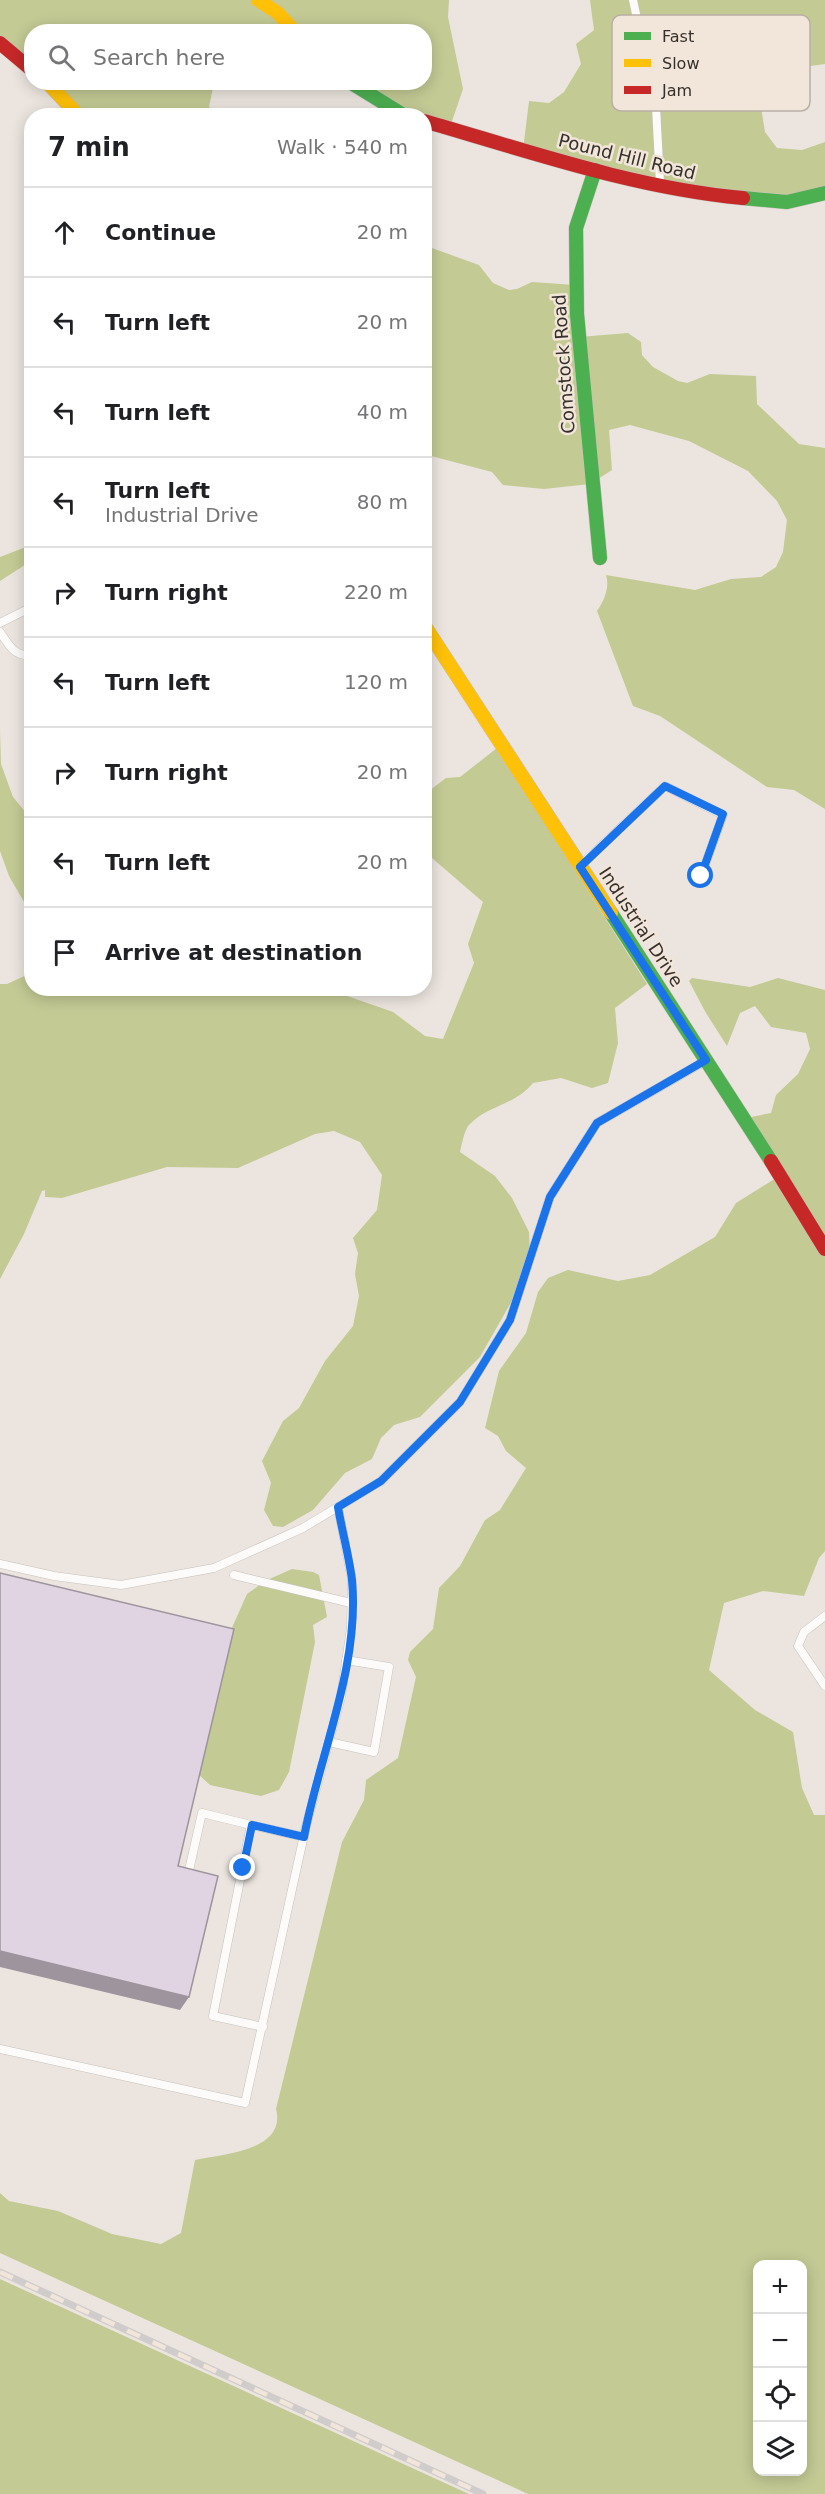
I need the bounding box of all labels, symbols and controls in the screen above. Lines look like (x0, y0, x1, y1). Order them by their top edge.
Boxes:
legend (612, 15, 810, 111)
search box (24, 24, 432, 90)
text: Fast (662, 27, 694, 46)
icon: search (45, 41, 78, 74)
text: Search here (93, 45, 225, 70)
text: Slow (662, 54, 699, 73)
text: Jam (661, 81, 692, 100)
street label: Pound Hill Road (556, 129, 698, 184)
text: 7 min (48, 132, 130, 162)
text: Walk · 540 m (277, 135, 408, 159)
icon: ahead (48, 216, 81, 249)
text: Continue (105, 220, 216, 245)
text: 20 m (357, 220, 408, 244)
street label: Comstock Road (548, 294, 579, 434)
icon: left (48, 306, 81, 339)
text: Turn left (105, 310, 210, 335)
text: 20 m (357, 310, 408, 334)
icon: left (48, 396, 81, 429)
text: Turn left (105, 400, 210, 425)
text: 40 m (357, 400, 408, 424)
text: Turn left (105, 478, 210, 503)
icon: left (48, 486, 81, 519)
text: 80 m (357, 490, 408, 514)
text: Industrial Drive (105, 503, 258, 527)
icon: right (48, 576, 81, 609)
text: Turn right (105, 580, 228, 605)
text: 220 m (344, 580, 408, 604)
icon: left (48, 666, 81, 699)
text: Turn left (105, 670, 210, 695)
text: 120 m (344, 670, 408, 694)
icon: right (48, 756, 81, 789)
text: Turn right (105, 760, 228, 785)
text: 20 m (357, 760, 408, 784)
icon: left (48, 846, 81, 879)
text: Turn left (105, 850, 210, 875)
text: 20 m (357, 850, 408, 874)
route start (687, 862, 713, 888)
street label: Industrial Drive (595, 863, 688, 990)
icon: arrive (48, 936, 81, 969)
text: Arrive at destination (105, 940, 362, 965)
route end (229, 1854, 255, 1880)
map controls (753, 2260, 807, 2476)
button: + (753, 2260, 807, 2314)
button: − (753, 2314, 807, 2368)
button: locate (753, 2368, 807, 2422)
button: layers (753, 2422, 807, 2476)

